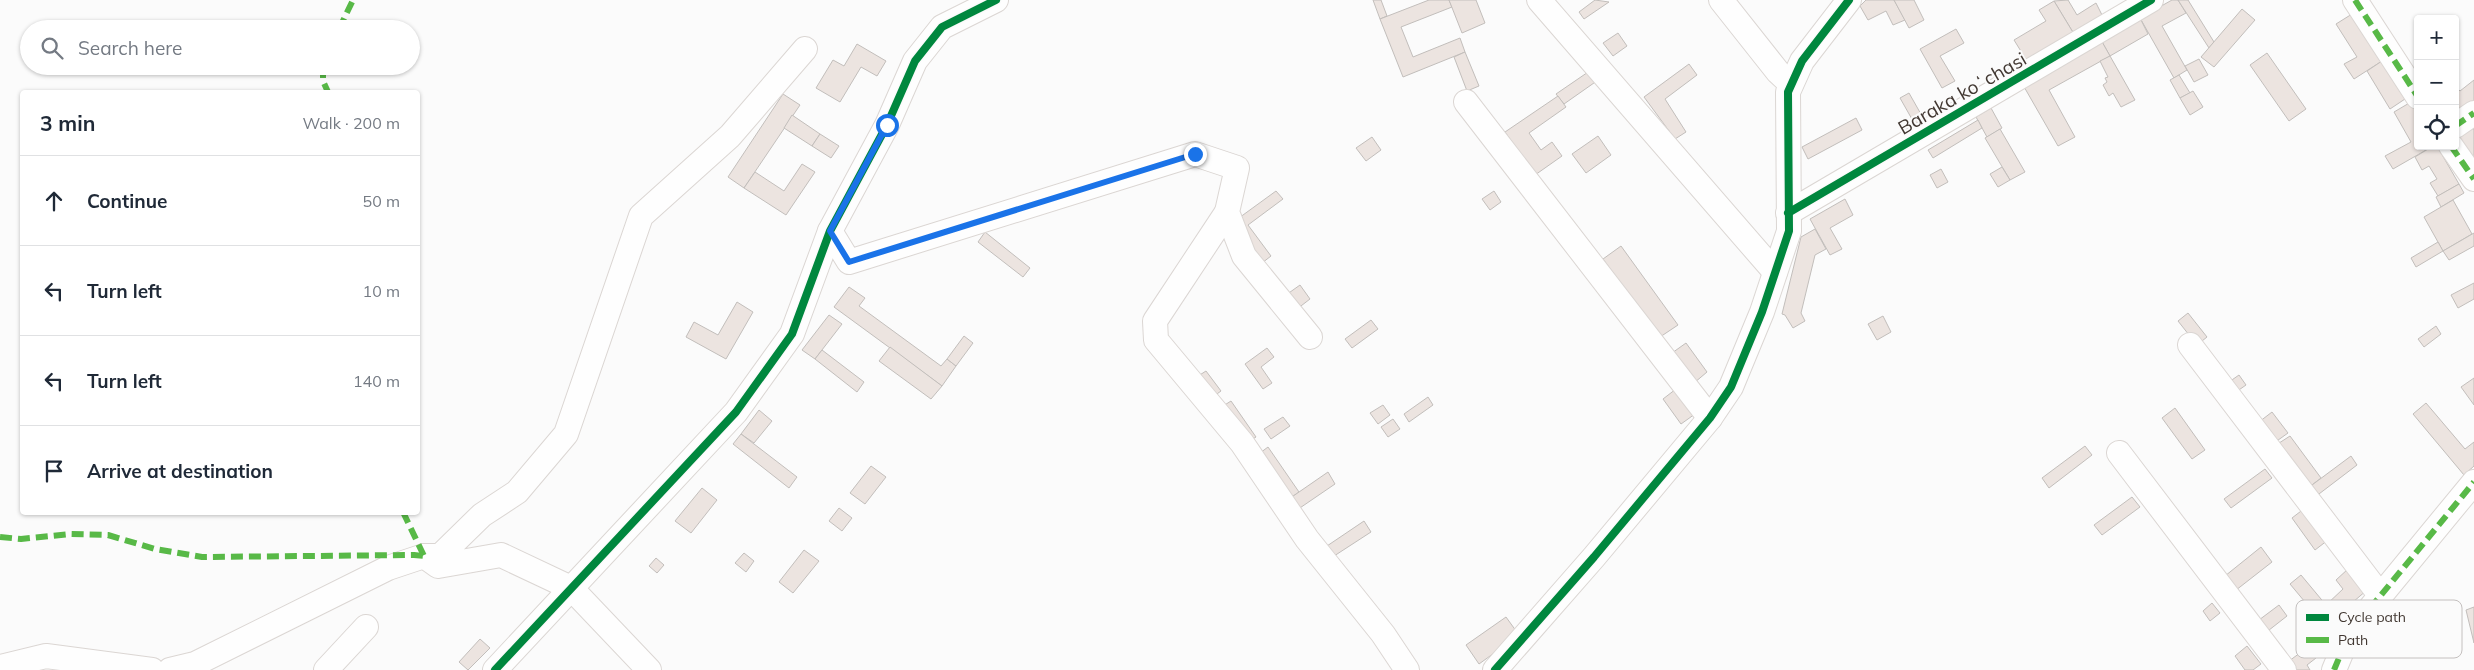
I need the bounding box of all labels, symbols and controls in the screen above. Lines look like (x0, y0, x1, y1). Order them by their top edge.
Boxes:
map controls (2414, 15, 2459, 150)
button: + (2414, 15, 2459, 60)
search box (20, 20, 420, 75)
icon: search (38, 34, 66, 62)
text: Search here (78, 36, 182, 60)
street label: Baraka koʻchasi (1893, 47, 2031, 139)
button: − (2414, 60, 2459, 105)
button: locate (2414, 105, 2459, 150)
text: 3 min (40, 110, 95, 136)
text: Walk · 200 m (302, 113, 400, 133)
route start (876, 114, 899, 137)
route end (1184, 143, 1207, 166)
icon: ahead (40, 187, 68, 215)
text: Continue (87, 189, 167, 213)
text: 50 m (363, 191, 400, 211)
icon: left (40, 277, 68, 305)
text: Turn left (87, 279, 162, 303)
text: 10 m (363, 281, 400, 301)
icon: left (40, 367, 68, 395)
text: Turn left (87, 369, 162, 393)
text: 140 m (353, 371, 400, 391)
icon: arrive (40, 457, 68, 485)
text: Arrive at destination (87, 459, 273, 483)
legend (2296, 600, 2462, 658)
text: Cycle path (2338, 608, 2406, 626)
text: Path (2338, 631, 2368, 649)

